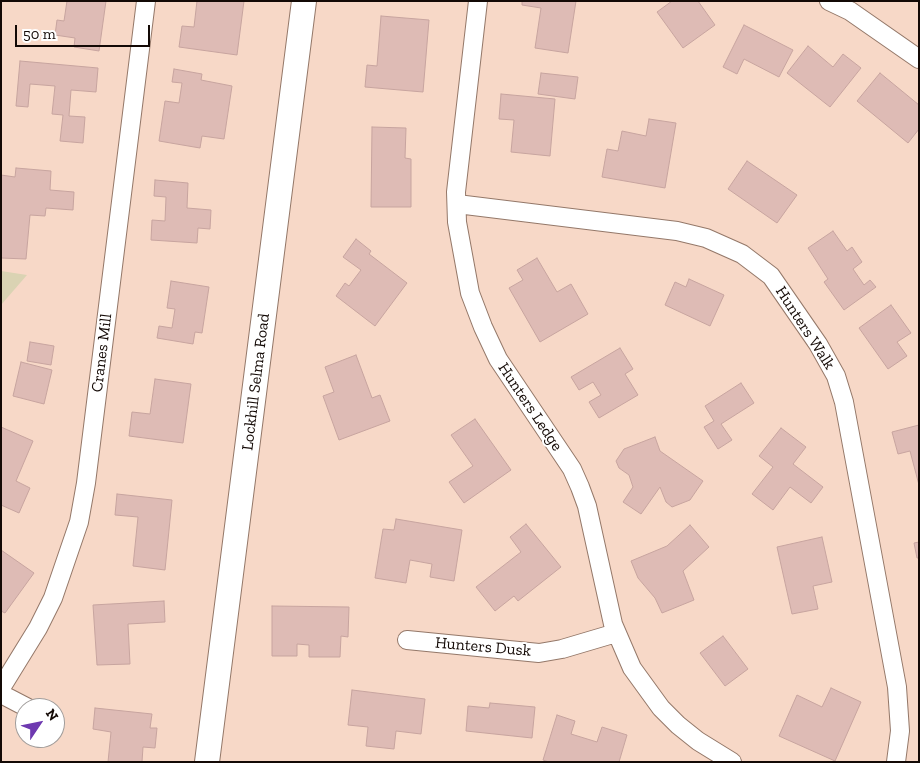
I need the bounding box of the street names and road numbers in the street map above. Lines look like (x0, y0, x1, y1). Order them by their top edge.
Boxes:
street label: Hunters Walk (771, 283, 839, 373)
street label: Lockhill Selma Road (238, 312, 274, 452)
street label: Cranes Mill (88, 313, 116, 393)
street label: Hunters Ledge (494, 359, 566, 455)
street label: Hunters Dusk (434, 633, 532, 661)

